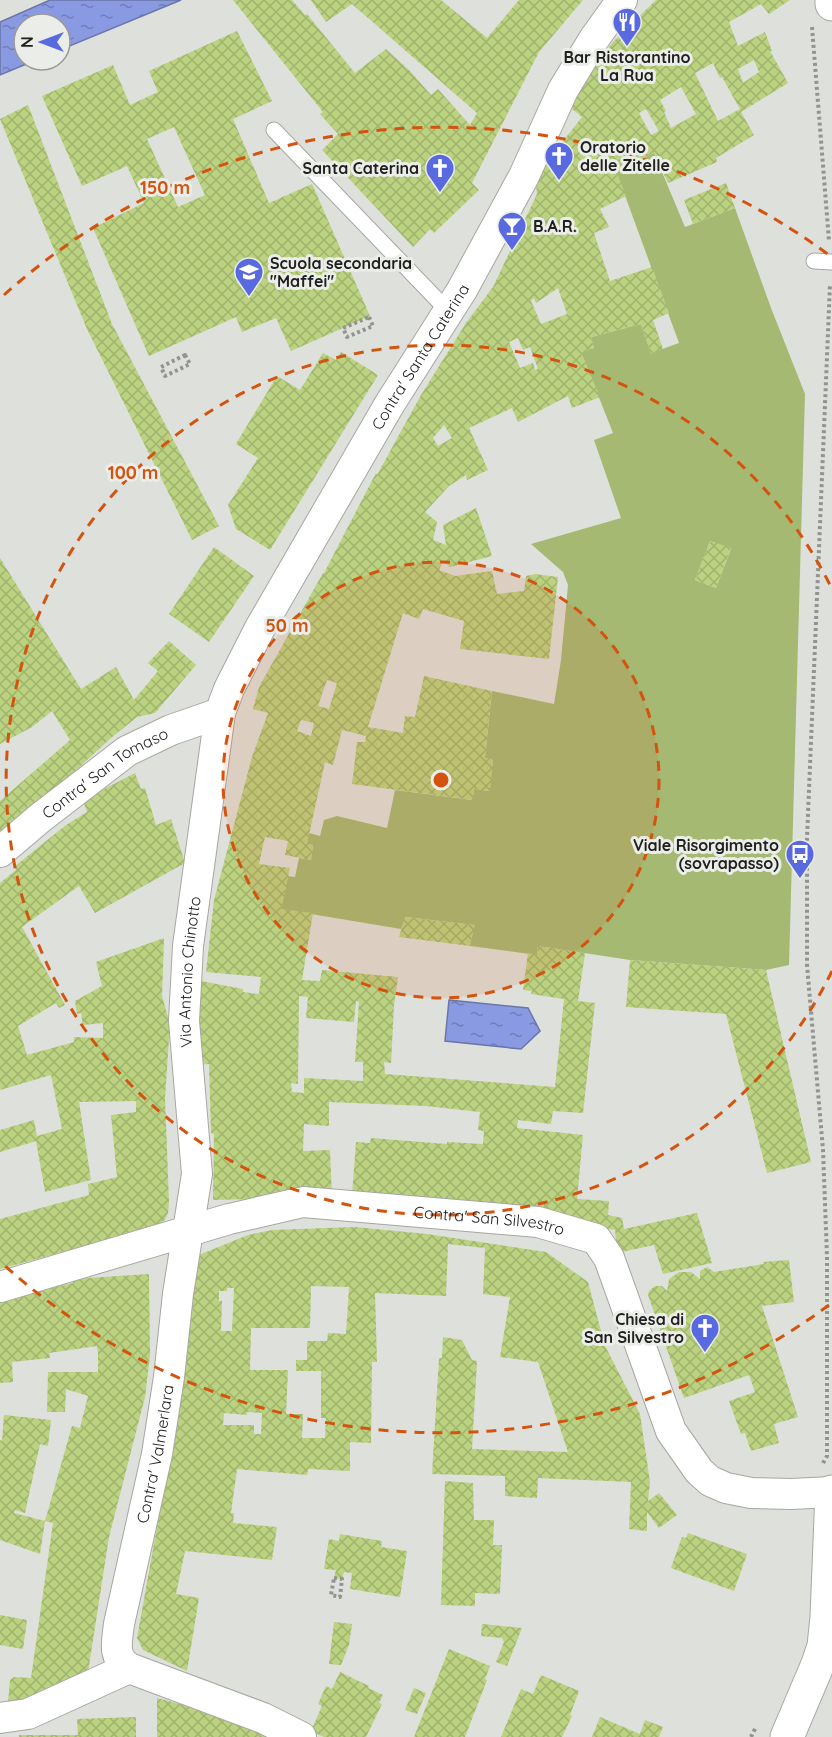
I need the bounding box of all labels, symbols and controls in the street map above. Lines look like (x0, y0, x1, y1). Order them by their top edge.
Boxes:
restaurant icon: Bar Ristorantino La Rua (611, 6, 643, 48)
north arrow (12, 12, 72, 72)
text: N (17, 36, 37, 48)
place label: Bar Ristorantino La Rua (563, 47, 691, 85)
place label: Oratorio delle Zitelle (580, 137, 670, 175)
church icon: Oratorio delle Zitelle (543, 140, 575, 182)
church icon: Santa Caterina (424, 152, 456, 194)
place label: Santa Caterina (303, 158, 419, 178)
text: 150 m (140, 176, 190, 199)
bar icon: B.A.R. (496, 210, 528, 252)
place label: B.A.R. (533, 216, 577, 236)
place label: Scuola secondaria "Maffei" (270, 253, 412, 291)
school or university icon: Scuola secondaria "Maffei" (233, 256, 265, 298)
street label: Contra' Santa Caterina (367, 280, 473, 433)
text: 100 m (108, 461, 158, 484)
text: 50 m (265, 614, 309, 637)
street label: Contra' San Tomaso (38, 723, 171, 823)
centre of rings (431, 770, 451, 790)
place label: Viale Risorgimento (sovrapasso) (633, 835, 779, 873)
bus stop icon: Viale Risorgimento (sovrapasso) (784, 838, 816, 880)
street label: Via Antonio Chinotto (174, 895, 205, 1048)
street label: Contra' San Silvestro (413, 1201, 567, 1239)
place label: Chiesa di San Silvestro (584, 1309, 684, 1347)
church icon: Chiesa di San Silvestro (689, 1312, 721, 1354)
street label: Contra' Valmerlara (132, 1383, 178, 1525)

